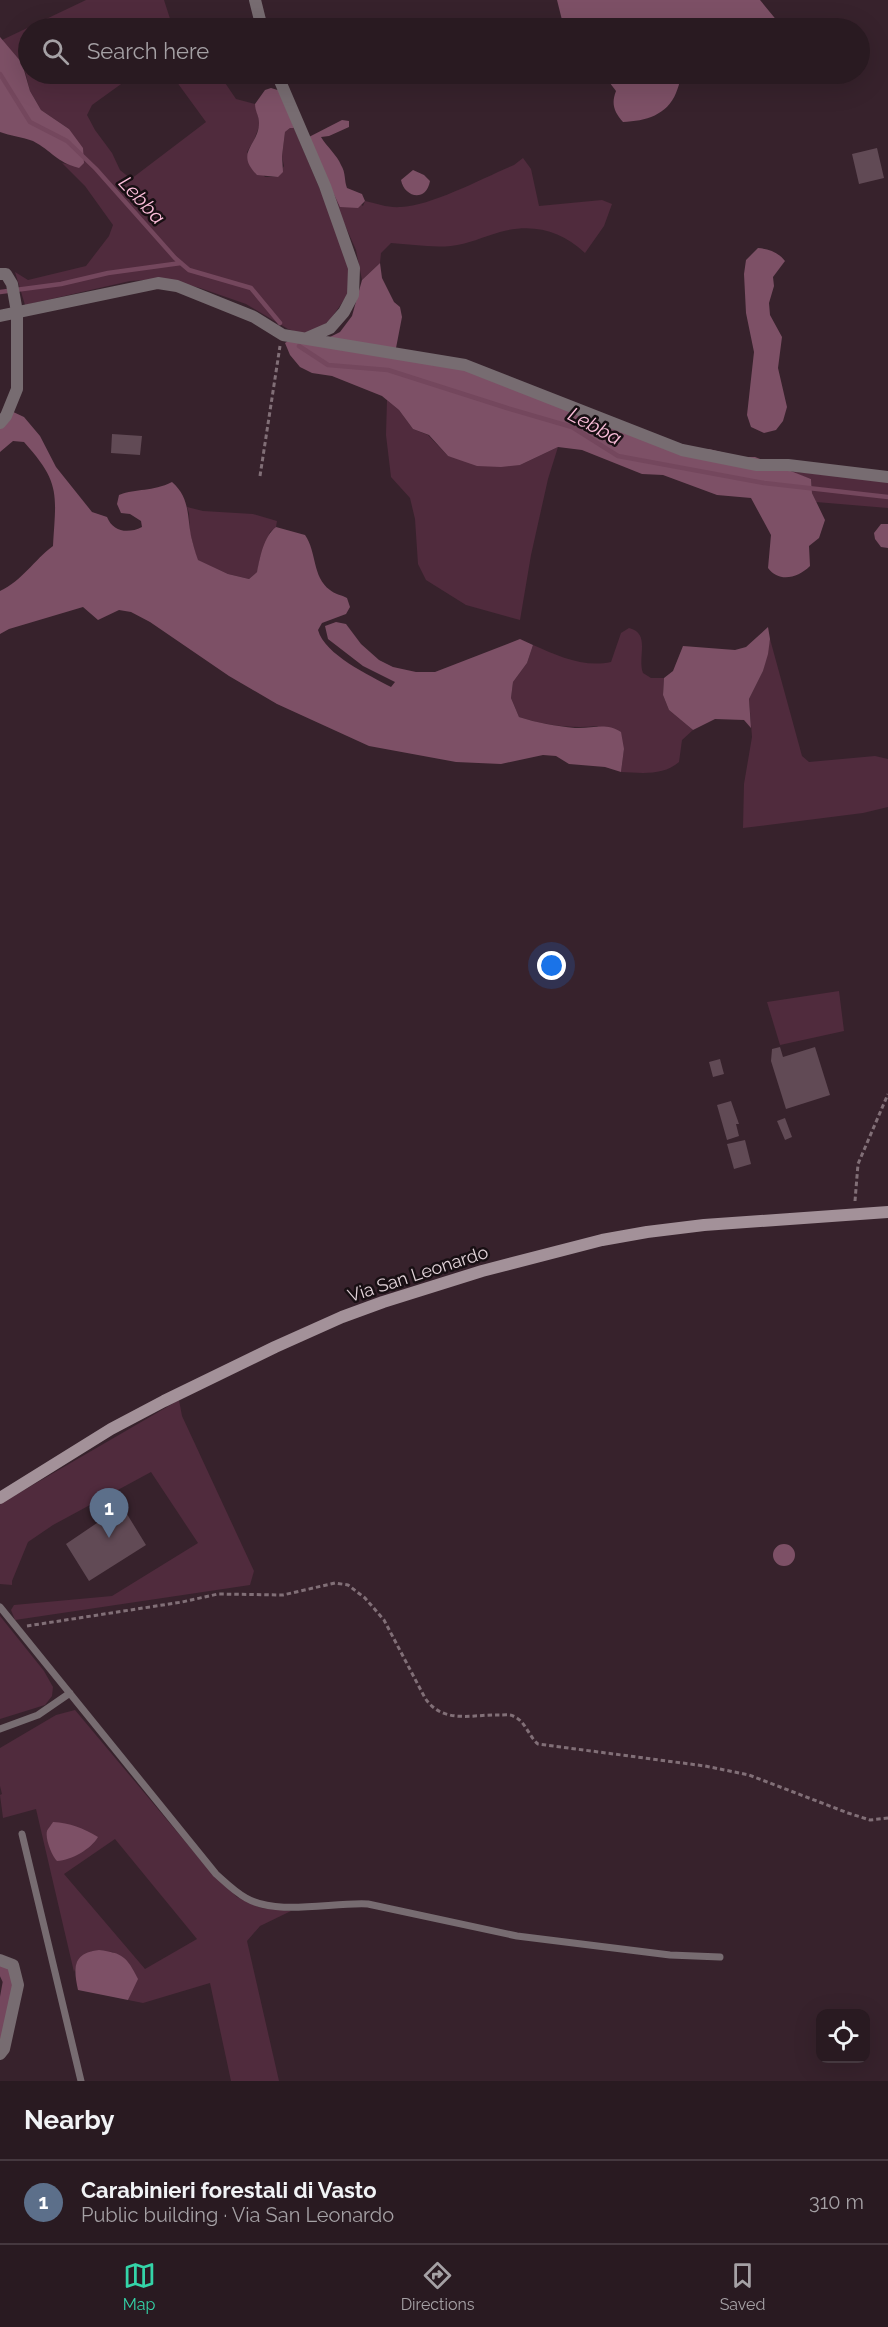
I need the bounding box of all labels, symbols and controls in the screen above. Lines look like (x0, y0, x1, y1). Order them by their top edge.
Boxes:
search box (18, 18, 870, 84)
icon: search (39, 35, 72, 68)
text: Search here (87, 38, 209, 64)
water label: Lebba (114, 171, 170, 229)
water label: Lebba (564, 402, 626, 450)
your location (537, 951, 566, 980)
street label: Via San Leonardo (345, 1241, 491, 1306)
pin: 1 (90, 1488, 128, 1538)
map controls (816, 2009, 870, 2063)
button: locate (816, 2009, 870, 2063)
text: Nearby (24, 2105, 114, 2135)
text: Carabinieri forestali di Vasto (81, 2177, 377, 2203)
text: 1 (39, 2190, 48, 2214)
text: 310 m (809, 2190, 864, 2214)
text: Public building · Via San Leonardo (81, 2203, 394, 2227)
tab: Map (123, 2259, 156, 2314)
tab: Directions (401, 2259, 475, 2314)
tab: Saved (720, 2259, 765, 2314)

